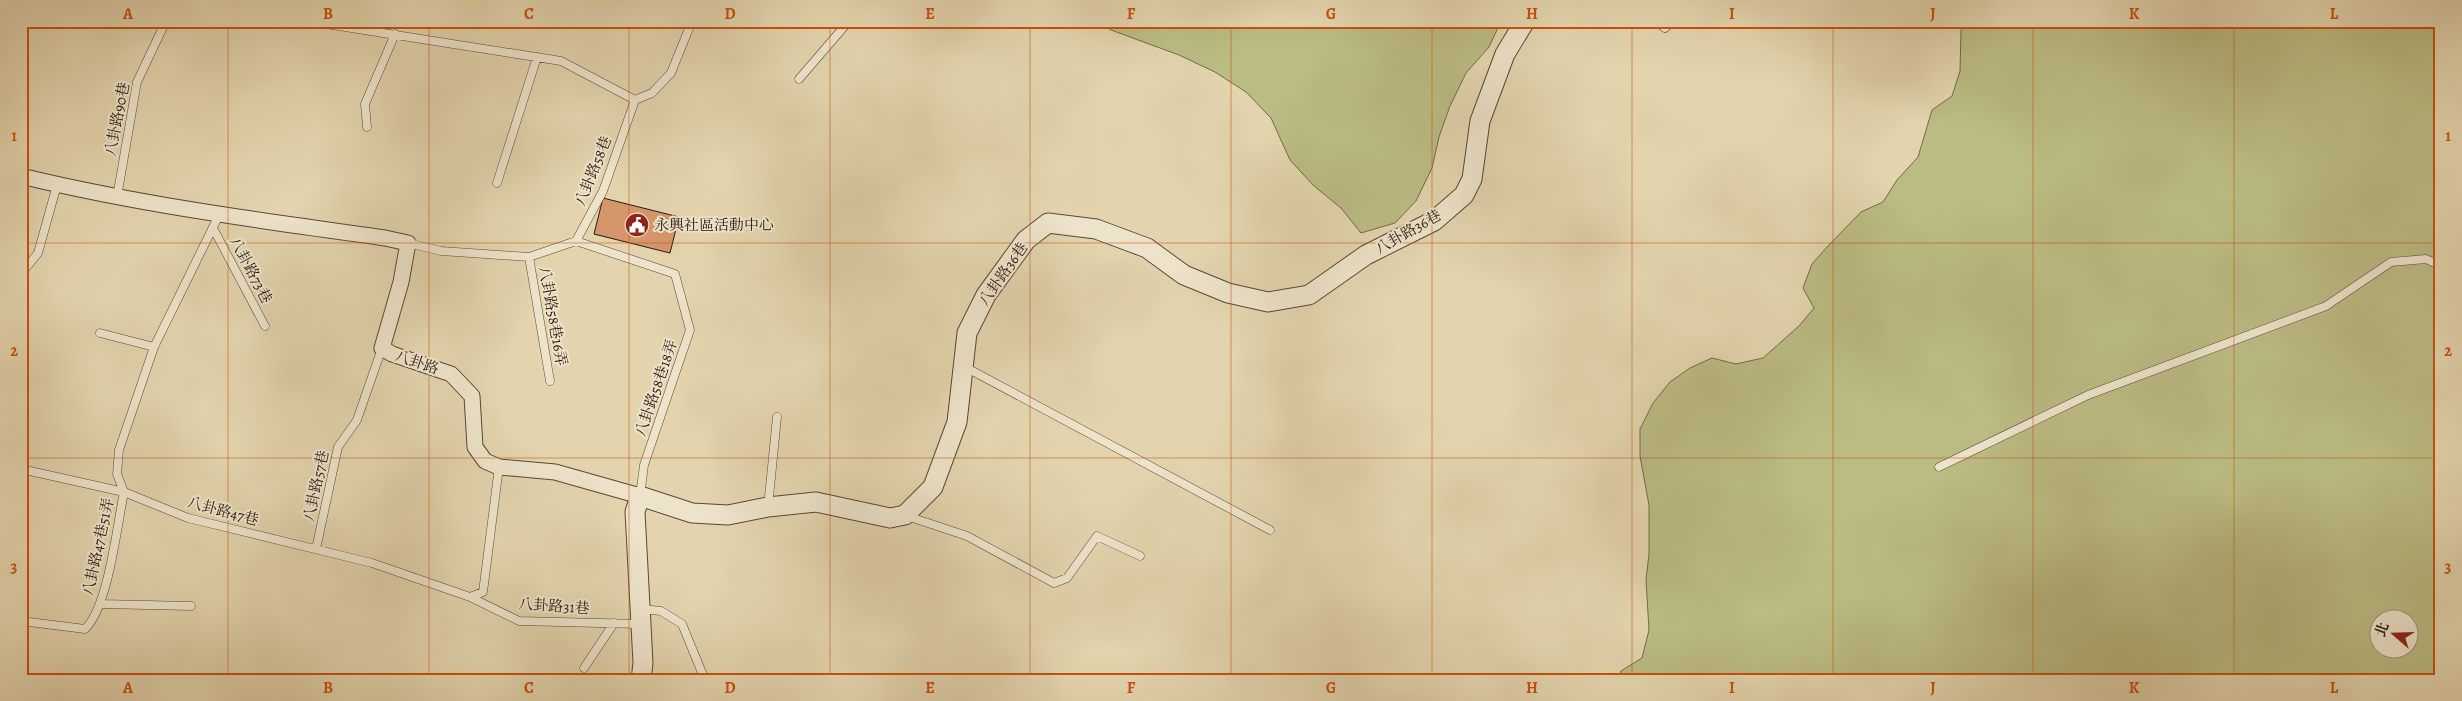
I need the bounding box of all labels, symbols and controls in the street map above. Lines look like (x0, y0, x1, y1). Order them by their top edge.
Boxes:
text: A (122, 3, 134, 25)
text: B (323, 3, 333, 25)
text: C (524, 3, 534, 25)
text: D (724, 3, 736, 25)
text: E (925, 3, 935, 25)
text: F (1127, 3, 1136, 25)
text: G (1326, 3, 1336, 25)
text: H (1526, 3, 1538, 25)
text: I (1729, 3, 1735, 25)
text: J (1930, 3, 1936, 25)
text: K (2129, 3, 2140, 25)
text: L (2330, 3, 2339, 25)
street label: 八卦路90巷 (100, 80, 134, 158)
text: 1 (11, 125, 17, 147)
text: 1 (2445, 125, 2451, 147)
street label: 八卦路58巷 (570, 133, 616, 209)
street label: 八卦路36巷 (1371, 205, 1445, 259)
public building icon: 永興社區活動中心 (624, 212, 650, 238)
place label: 永興社區活動中心 (654, 215, 774, 235)
street label: 八卦路73巷 (225, 233, 277, 307)
street label: 八卦路36巷 (974, 238, 1032, 310)
street label: 八卦路58巷16弄 (534, 265, 572, 367)
street label: 八卦路58巷18弄 (630, 337, 682, 439)
text: 2 (10, 340, 18, 362)
text: 2 (2444, 340, 2452, 362)
street label: 八卦路 (392, 345, 442, 379)
street label: 八卦路57巷 (299, 448, 333, 524)
street label: 八卦路47巷 (185, 492, 261, 530)
street label: 八卦路47巷51弄 (78, 496, 118, 598)
text: 3 (11, 556, 18, 578)
text: 3 (2445, 556, 2452, 578)
street label: 八卦路31巷 (518, 594, 590, 618)
north arrow (2370, 608, 2420, 658)
text: 北 (2371, 620, 2394, 640)
text: A (122, 677, 134, 699)
text: B (323, 677, 333, 699)
text: C (524, 677, 534, 699)
text: D (724, 677, 736, 699)
text: E (925, 677, 935, 699)
text: F (1127, 677, 1136, 699)
text: G (1326, 677, 1336, 699)
text: H (1526, 677, 1538, 699)
text: I (1729, 677, 1735, 699)
text: J (1930, 677, 1936, 699)
text: K (2129, 677, 2140, 699)
text: L (2330, 677, 2339, 699)

